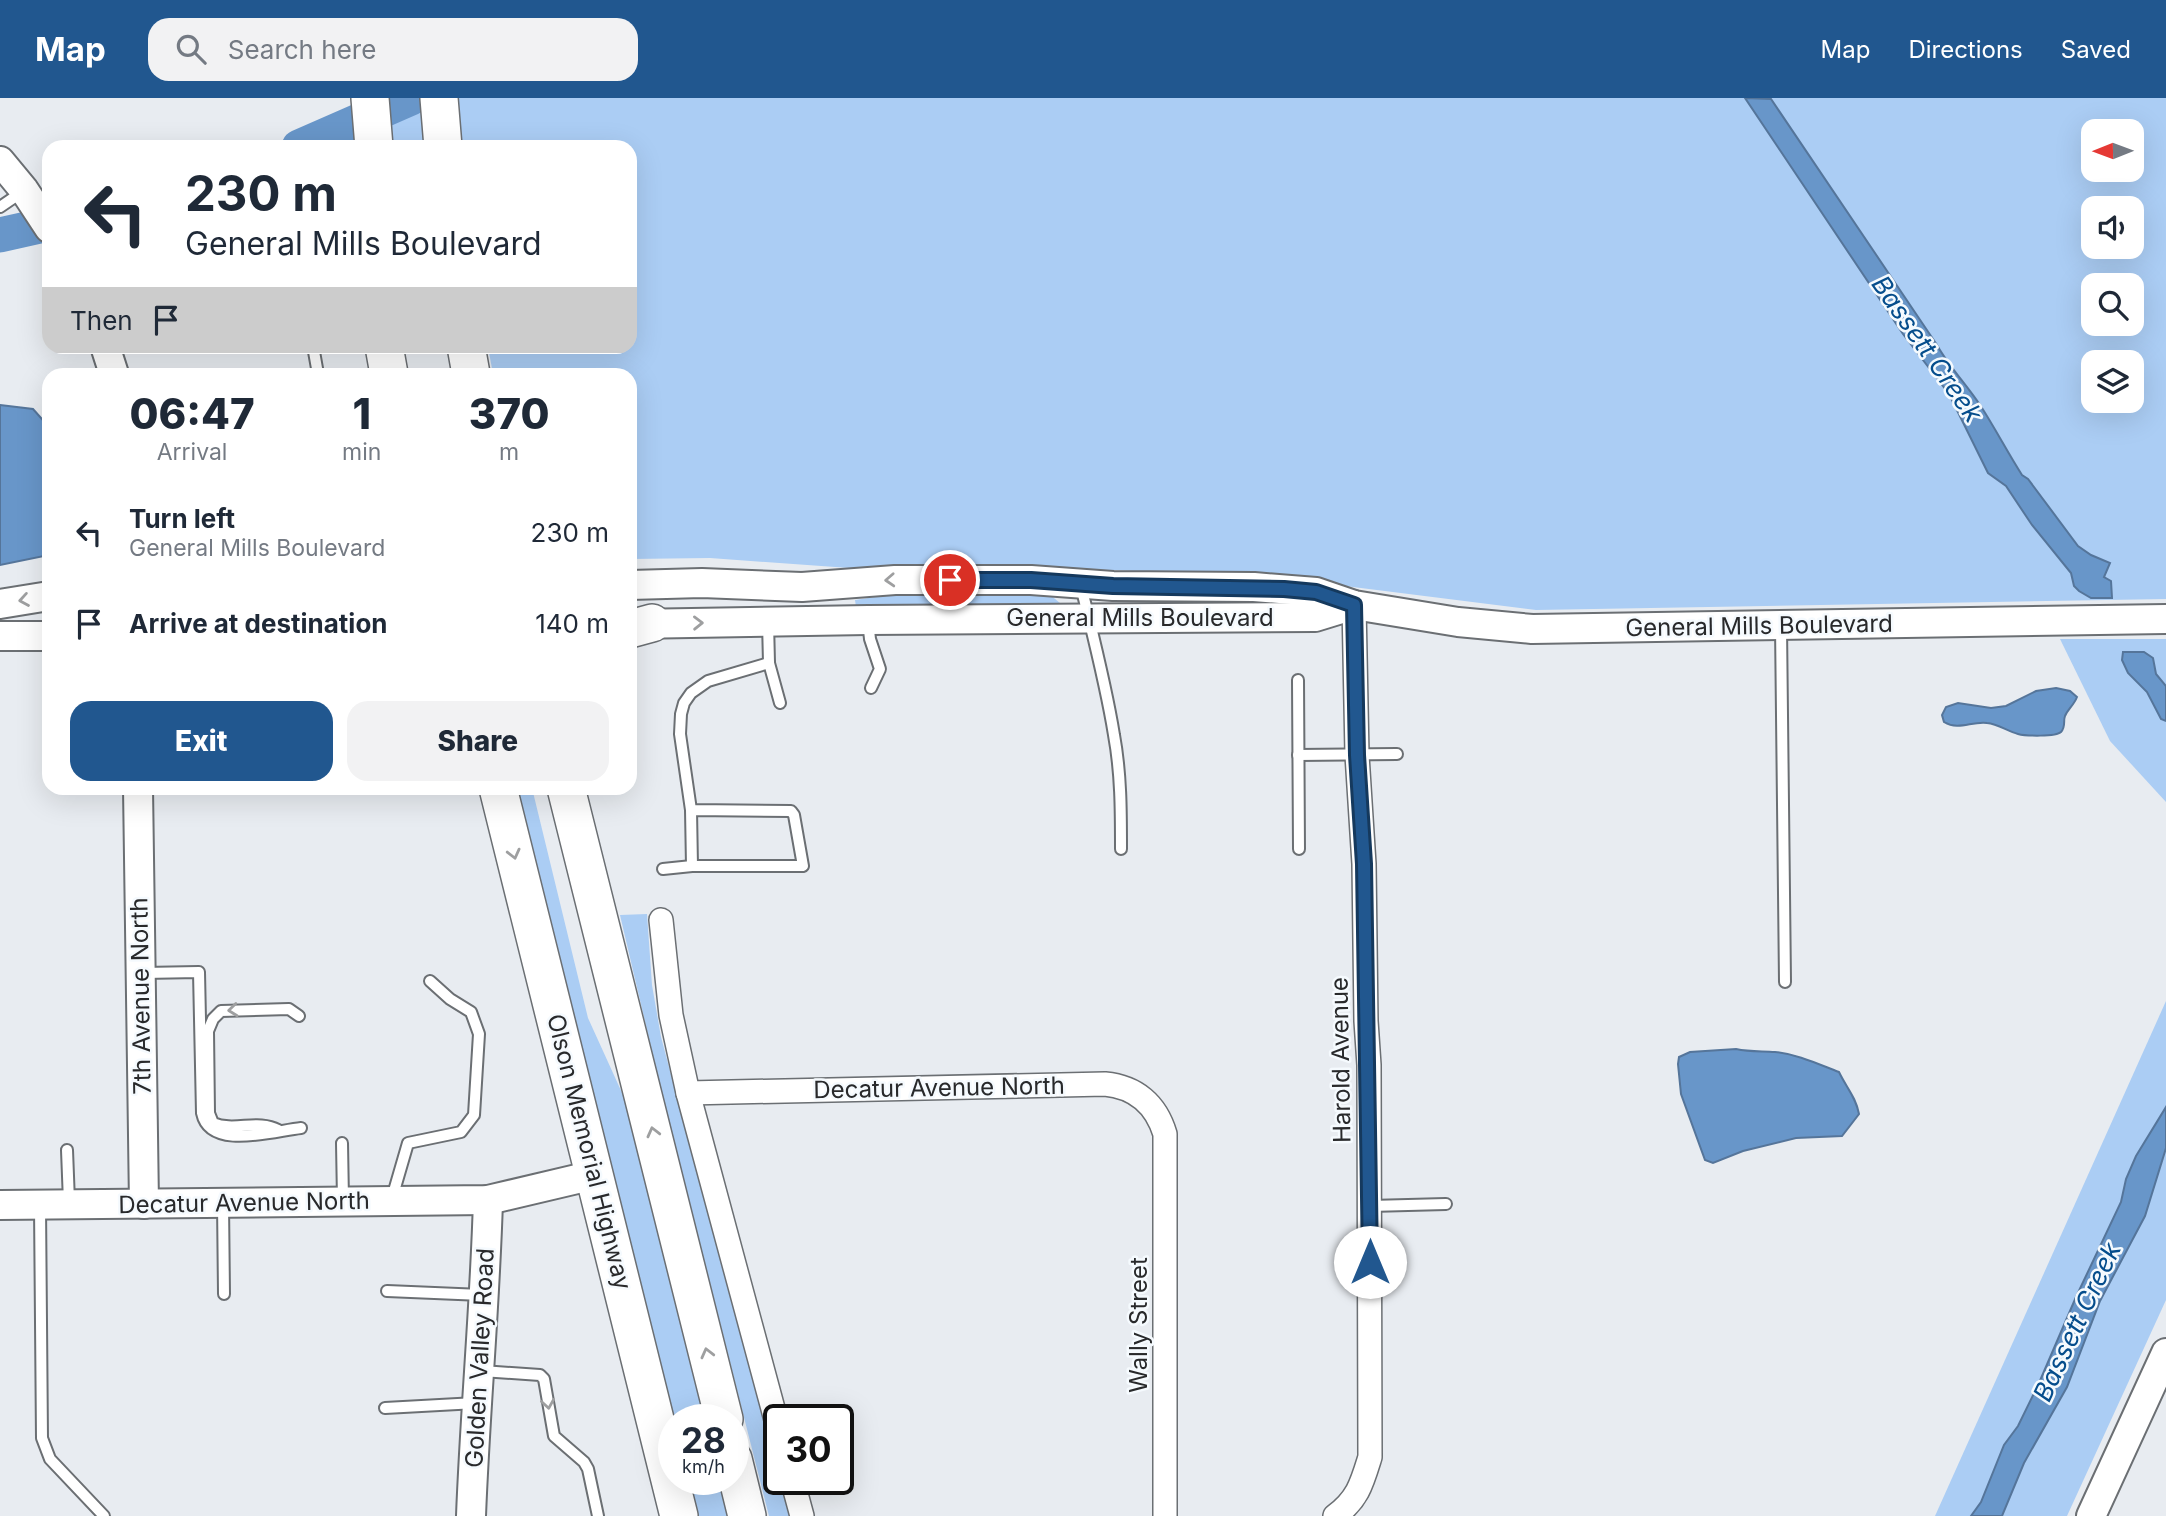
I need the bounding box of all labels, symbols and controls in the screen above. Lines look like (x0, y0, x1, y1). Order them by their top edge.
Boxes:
search box (148, 18, 638, 81)
text: Map (35, 29, 106, 69)
icon: search (172, 30, 210, 68)
text: Search here (228, 34, 376, 65)
text: Map (1821, 35, 1870, 64)
text: Directions (1908, 35, 2023, 64)
text: Saved (2061, 35, 2131, 64)
north arrow (2081, 119, 2144, 182)
map controls (2081, 119, 2144, 413)
text: 230 m (185, 164, 337, 223)
icon: left (70, 168, 161, 259)
button: sound (2081, 196, 2144, 259)
text: General Mills Boulevard (185, 224, 542, 263)
water label: Bassett Creek (1865, 270, 1990, 428)
button: search (2081, 273, 2144, 336)
icon: arrive (147, 301, 185, 339)
text: Then (70, 305, 133, 336)
button: layers (2081, 350, 2144, 413)
text: 06:47 (129, 388, 255, 439)
text: 1 (352, 388, 371, 439)
text: 370 (469, 388, 550, 439)
text: Arrival (157, 438, 227, 466)
text: min (342, 438, 381, 466)
text: m (499, 438, 519, 466)
text: Turn left (129, 503, 235, 534)
icon: left (70, 514, 108, 552)
text: 230 m (531, 517, 609, 548)
text: General Mills Boulevard (129, 534, 385, 562)
pin (920, 550, 980, 610)
icon: arrive (931, 561, 969, 599)
one-way arrow (884, 573, 895, 588)
one-way arrow (19, 592, 30, 607)
street label: General Mills Boulevard (1006, 603, 1274, 632)
icon: arrive (70, 605, 108, 643)
text: Arrive at destination (129, 608, 388, 639)
text: 140 m (535, 608, 609, 639)
street label: General Mills Boulevard (1625, 609, 1893, 642)
one-way arrow (693, 615, 704, 631)
button: Exit (70, 701, 333, 781)
button: Share (347, 701, 609, 781)
one-way arrow (506, 848, 520, 860)
street label: 7th Avenue North (124, 897, 157, 1095)
street label: Harold Avenue (1325, 977, 1356, 1143)
one-way arrow (227, 1002, 238, 1017)
street label: Olson Memorial Highway (541, 1011, 638, 1293)
street label: Decatur Avenue North (813, 1071, 1065, 1104)
one-way arrow (647, 1126, 661, 1138)
street label: Decatur Avenue North (118, 1186, 370, 1219)
position arrow (1333, 1225, 1407, 1299)
water label: Bassett Creek (2026, 1237, 2127, 1406)
street label: Golden Valley Road (459, 1247, 500, 1468)
street label: Wally Street (1124, 1257, 1153, 1393)
one-way arrow (701, 1347, 716, 1359)
one-way arrow (540, 1398, 555, 1410)
speed limit sign: 30 (763, 1404, 854, 1495)
text: 28 (681, 1419, 726, 1461)
text: km/h (682, 1456, 725, 1477)

